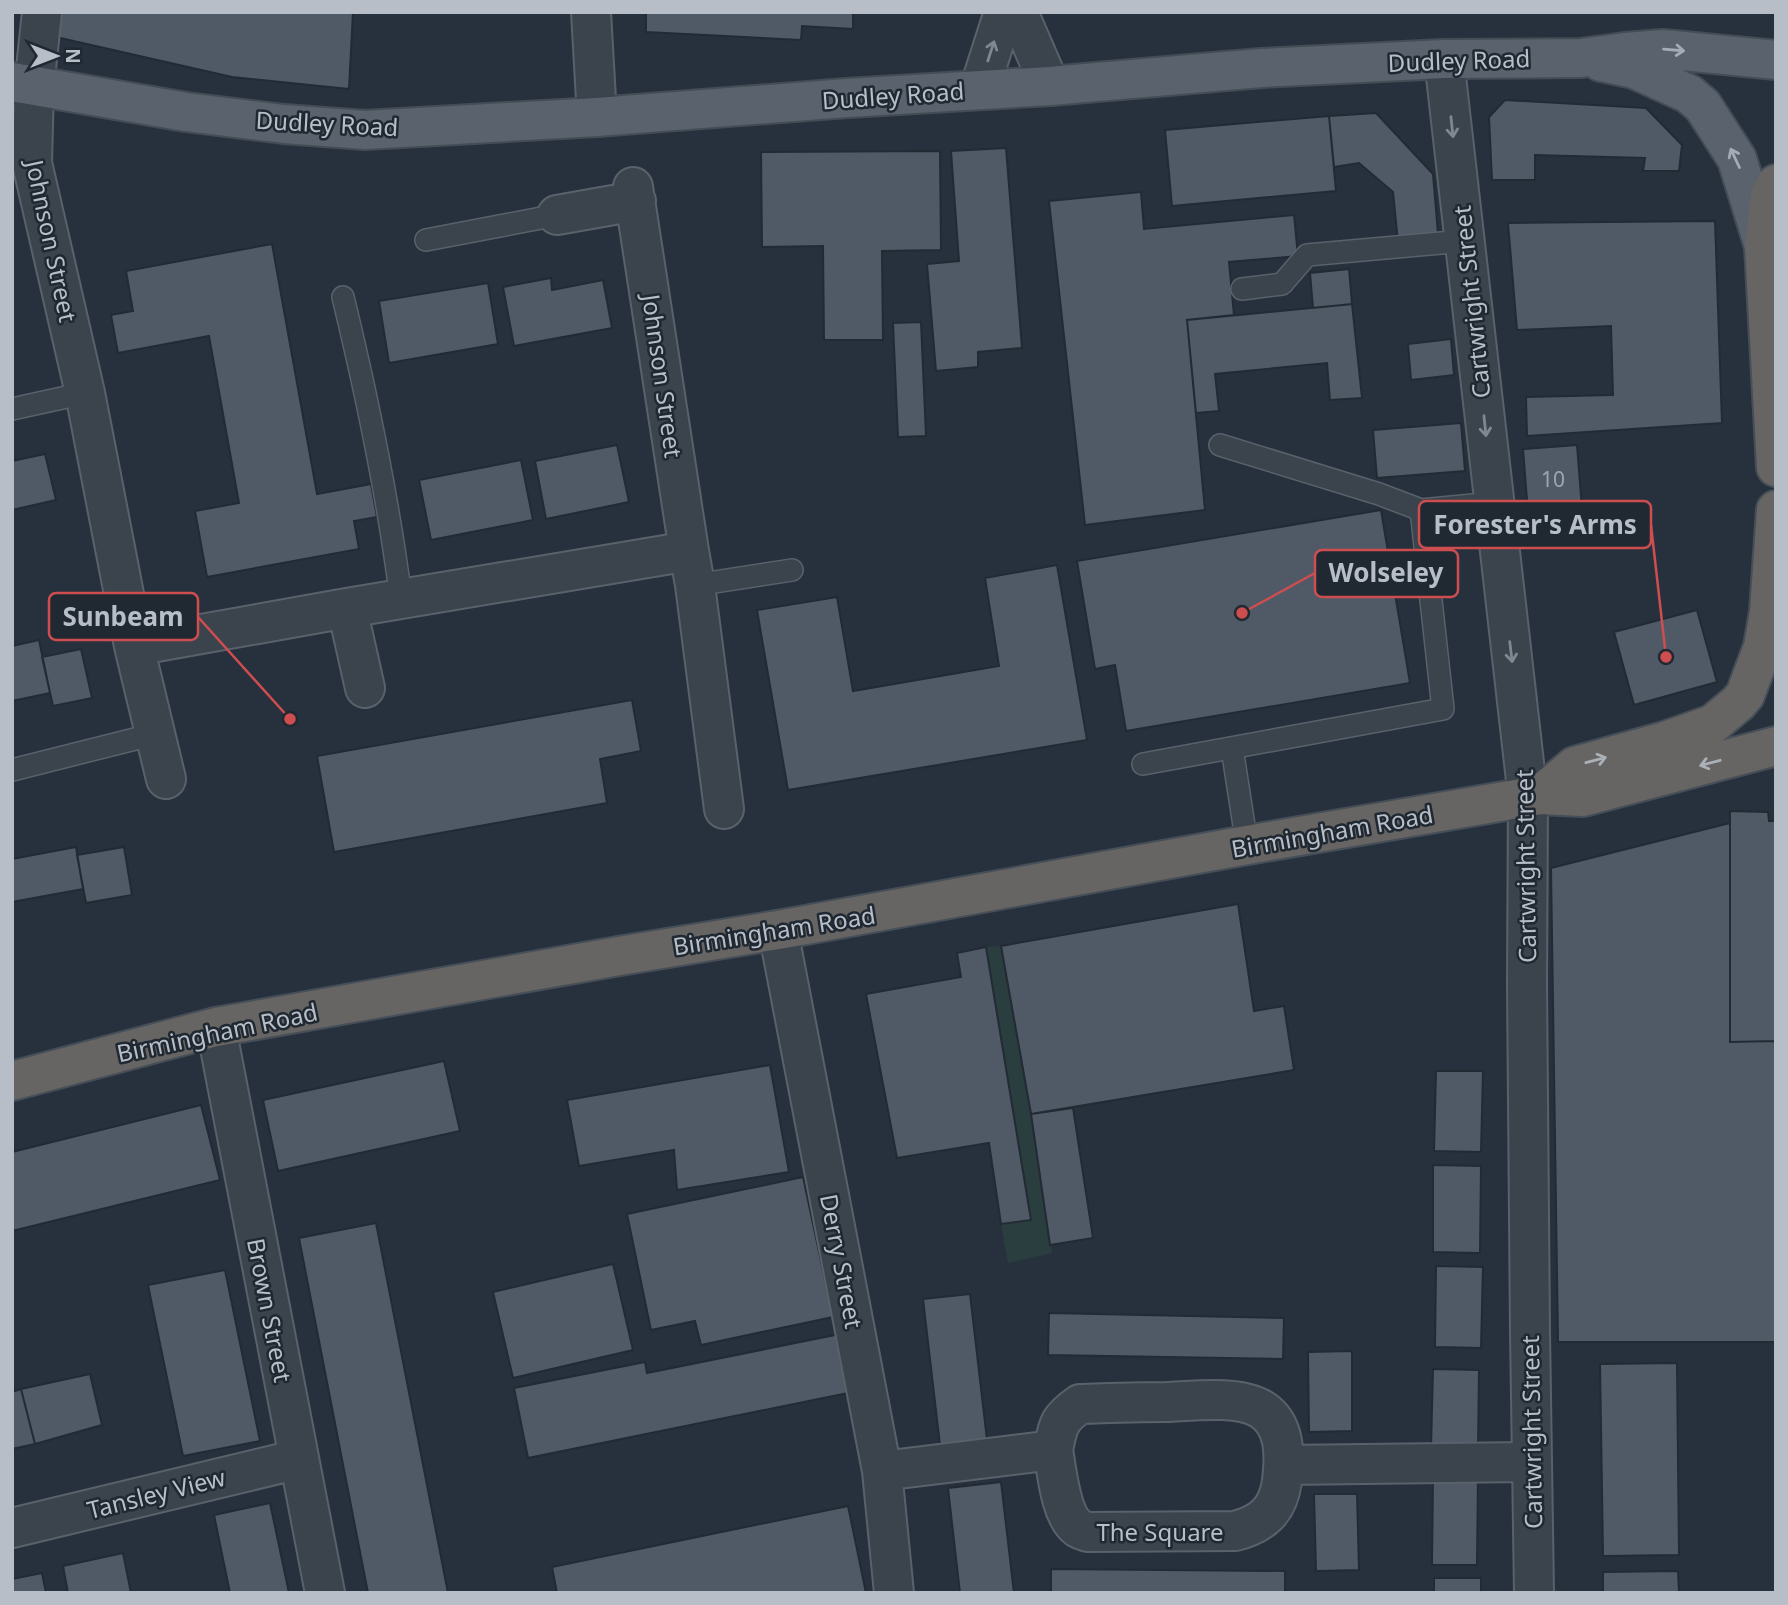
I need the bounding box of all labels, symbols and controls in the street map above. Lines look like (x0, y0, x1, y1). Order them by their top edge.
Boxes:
north arrow (21, 21, 91, 91)
one-way arrow (986, 41, 998, 63)
street label: Dudley Road (1387, 41, 1531, 79)
one-way arrow (1662, 44, 1684, 57)
text: N (60, 48, 86, 64)
street label: Dudley Road (821, 74, 965, 116)
street label: Dudley Road (255, 103, 399, 143)
one-way arrow (1445, 115, 1458, 138)
one-way arrow (1728, 148, 1741, 169)
street label: Johnson Street (18, 155, 85, 325)
street label: Cartwright Street (1444, 204, 1498, 400)
street label: Johnson Street (635, 290, 691, 460)
one-way arrow (1479, 414, 1492, 437)
house number: 10 (1541, 465, 1565, 493)
callout: Forester's Arms (1419, 501, 1651, 548)
text: Forester's Arms (1433, 506, 1637, 542)
callout: Wolseley (1315, 550, 1458, 597)
text: Wolseley (1329, 554, 1444, 590)
callout: Sunbeam (49, 593, 198, 640)
text: Sunbeam (62, 598, 184, 634)
one-way arrow (1505, 640, 1518, 663)
one-way arrow (1584, 753, 1607, 766)
one-way arrow (1699, 757, 1722, 770)
street label: Cartwright Street (1507, 769, 1543, 963)
street label: Birmingham Road (1228, 797, 1436, 865)
street label: Birmingham Road (670, 898, 878, 962)
street label: Birmingham Road (114, 995, 320, 1069)
street label: Derry Street (813, 1191, 871, 1331)
street label: Brown Street (240, 1235, 300, 1385)
street label: Cartwright Street (1513, 1335, 1549, 1529)
street label: Tansley View (83, 1460, 229, 1526)
street label: The Square (1096, 1515, 1224, 1548)

